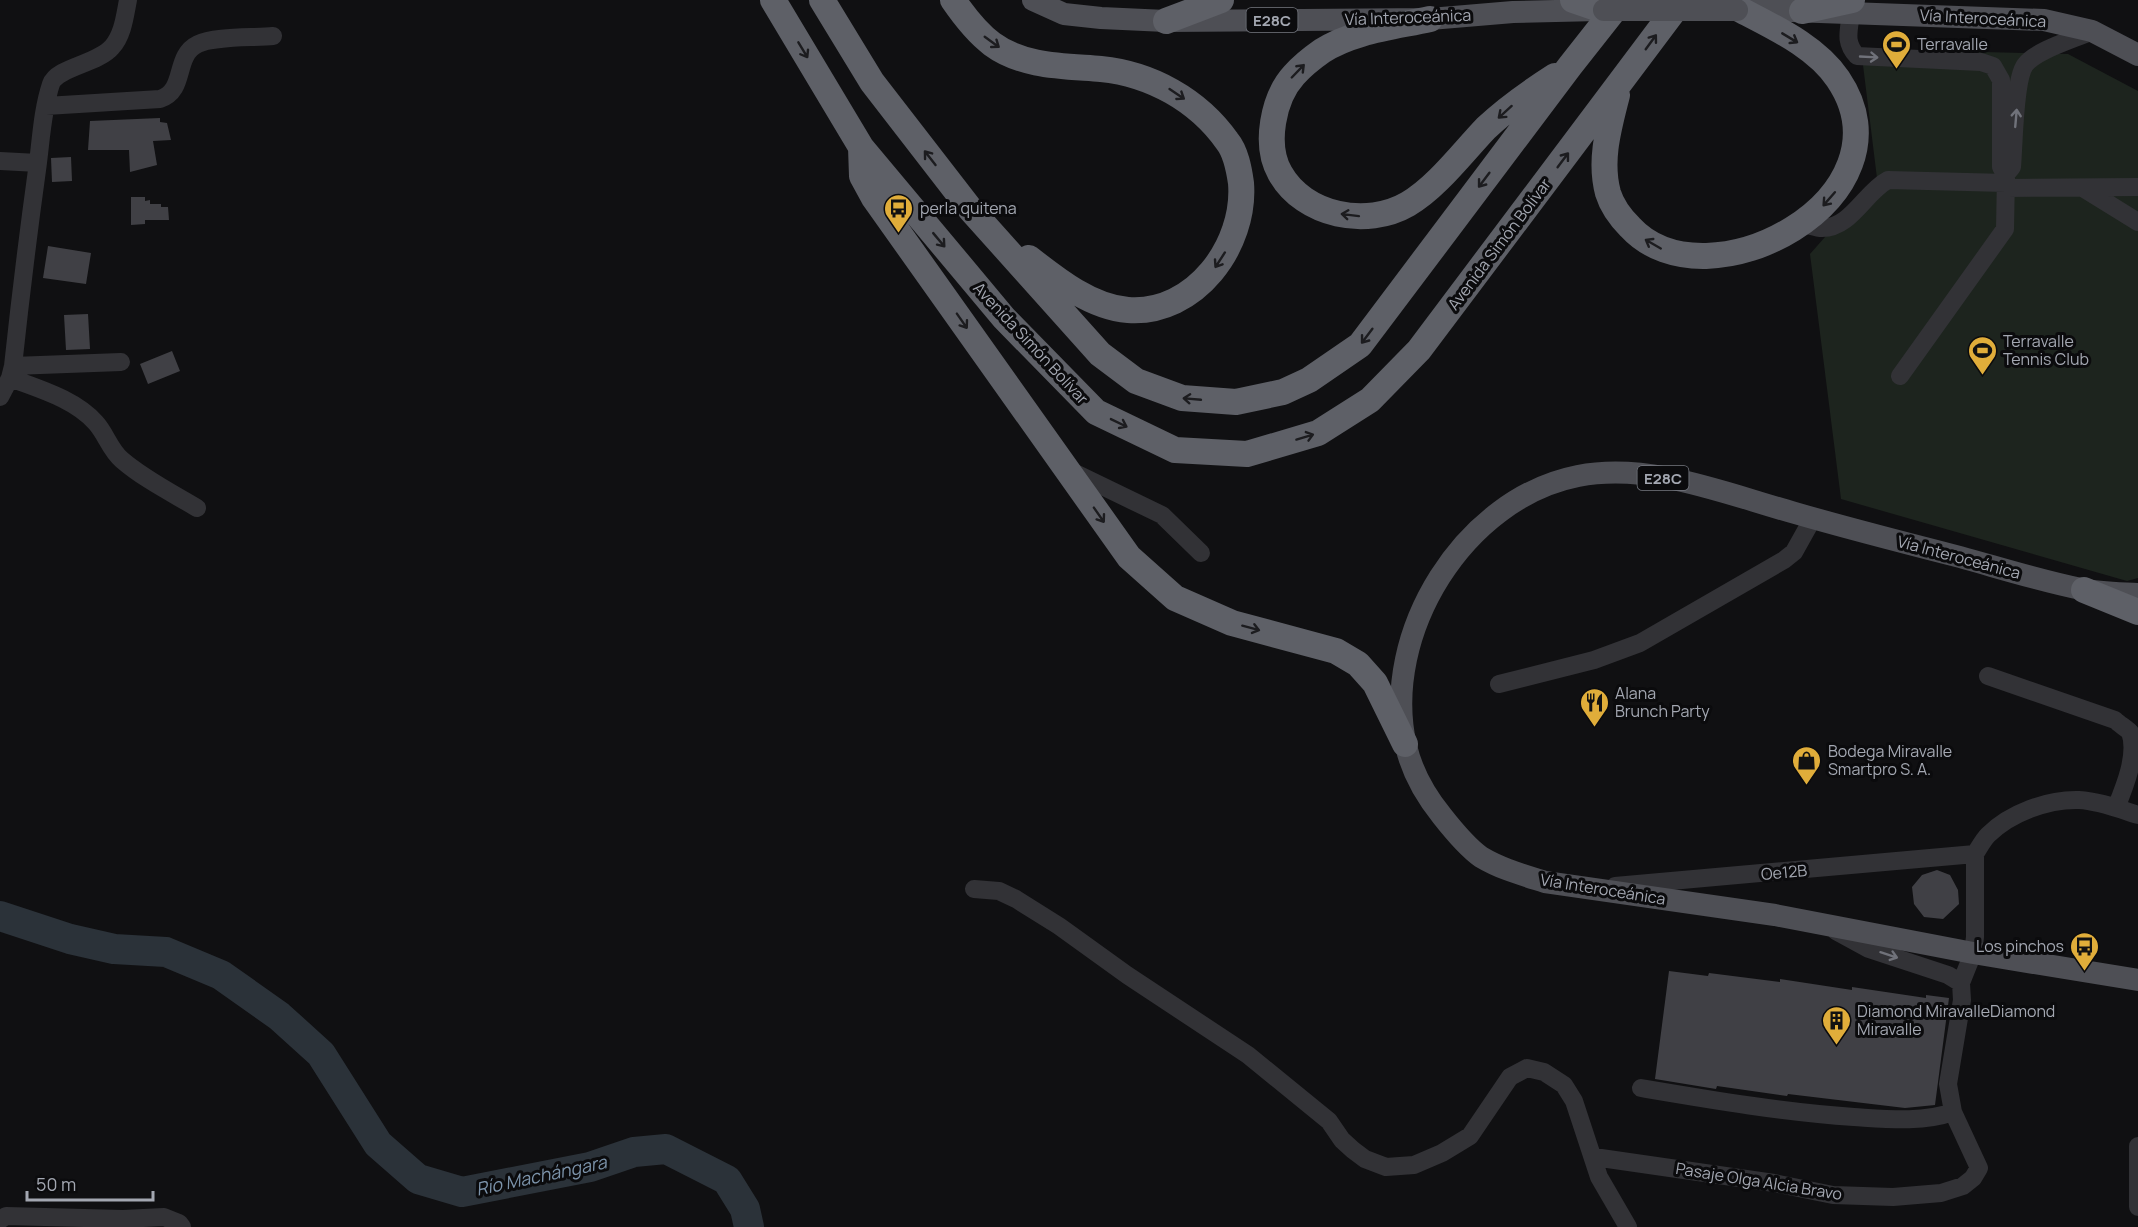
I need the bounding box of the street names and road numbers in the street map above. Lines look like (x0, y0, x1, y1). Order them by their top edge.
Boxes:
street label: Vía Interoceánica (1344, 4, 1472, 30)
street label: Vía Interoceánica (1919, 4, 2047, 32)
road number: E28C (1246, 8, 1298, 32)
street label: Avenida Simón Bolívar (1442, 173, 1556, 314)
street label: Avenida Simón Bolívar (969, 277, 1094, 409)
road number: E28C (1638, 466, 1688, 490)
street label: Vía Interoceánica (1895, 530, 2023, 584)
street label: Oe12B (1760, 859, 1808, 885)
street label: Vía Interoceánica (1539, 868, 1667, 910)
street label: Pasaje Olga Alcia Bravo (1674, 1157, 1844, 1205)

